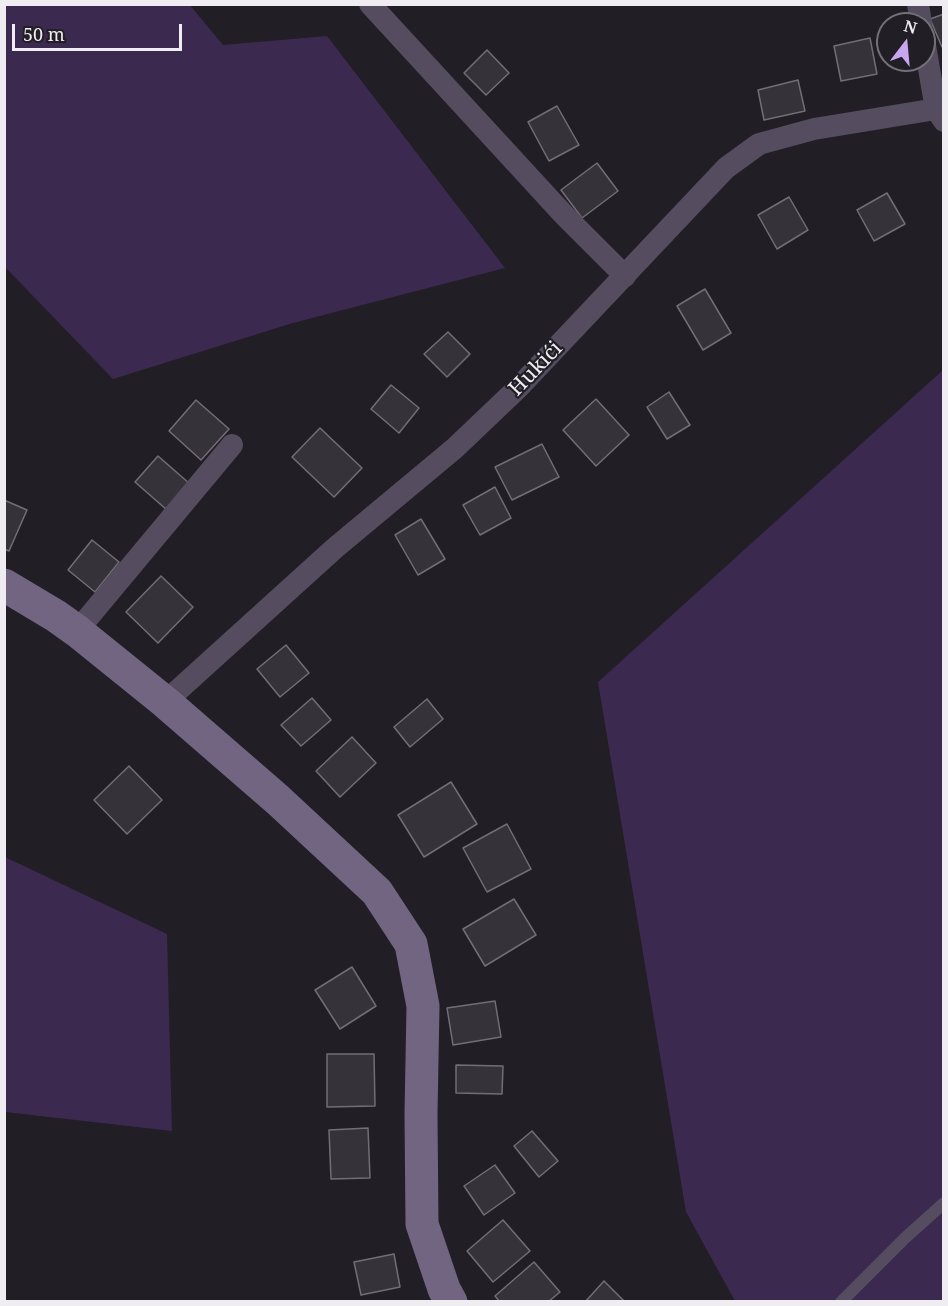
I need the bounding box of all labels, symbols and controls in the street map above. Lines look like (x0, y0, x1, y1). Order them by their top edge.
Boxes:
scale bar (15, 12, 184, 50)
north arrow (876, 12, 936, 72)
text: N (901, 14, 919, 39)
text: 50 m (23, 22, 65, 46)
street label: Hukići (504, 336, 568, 402)

